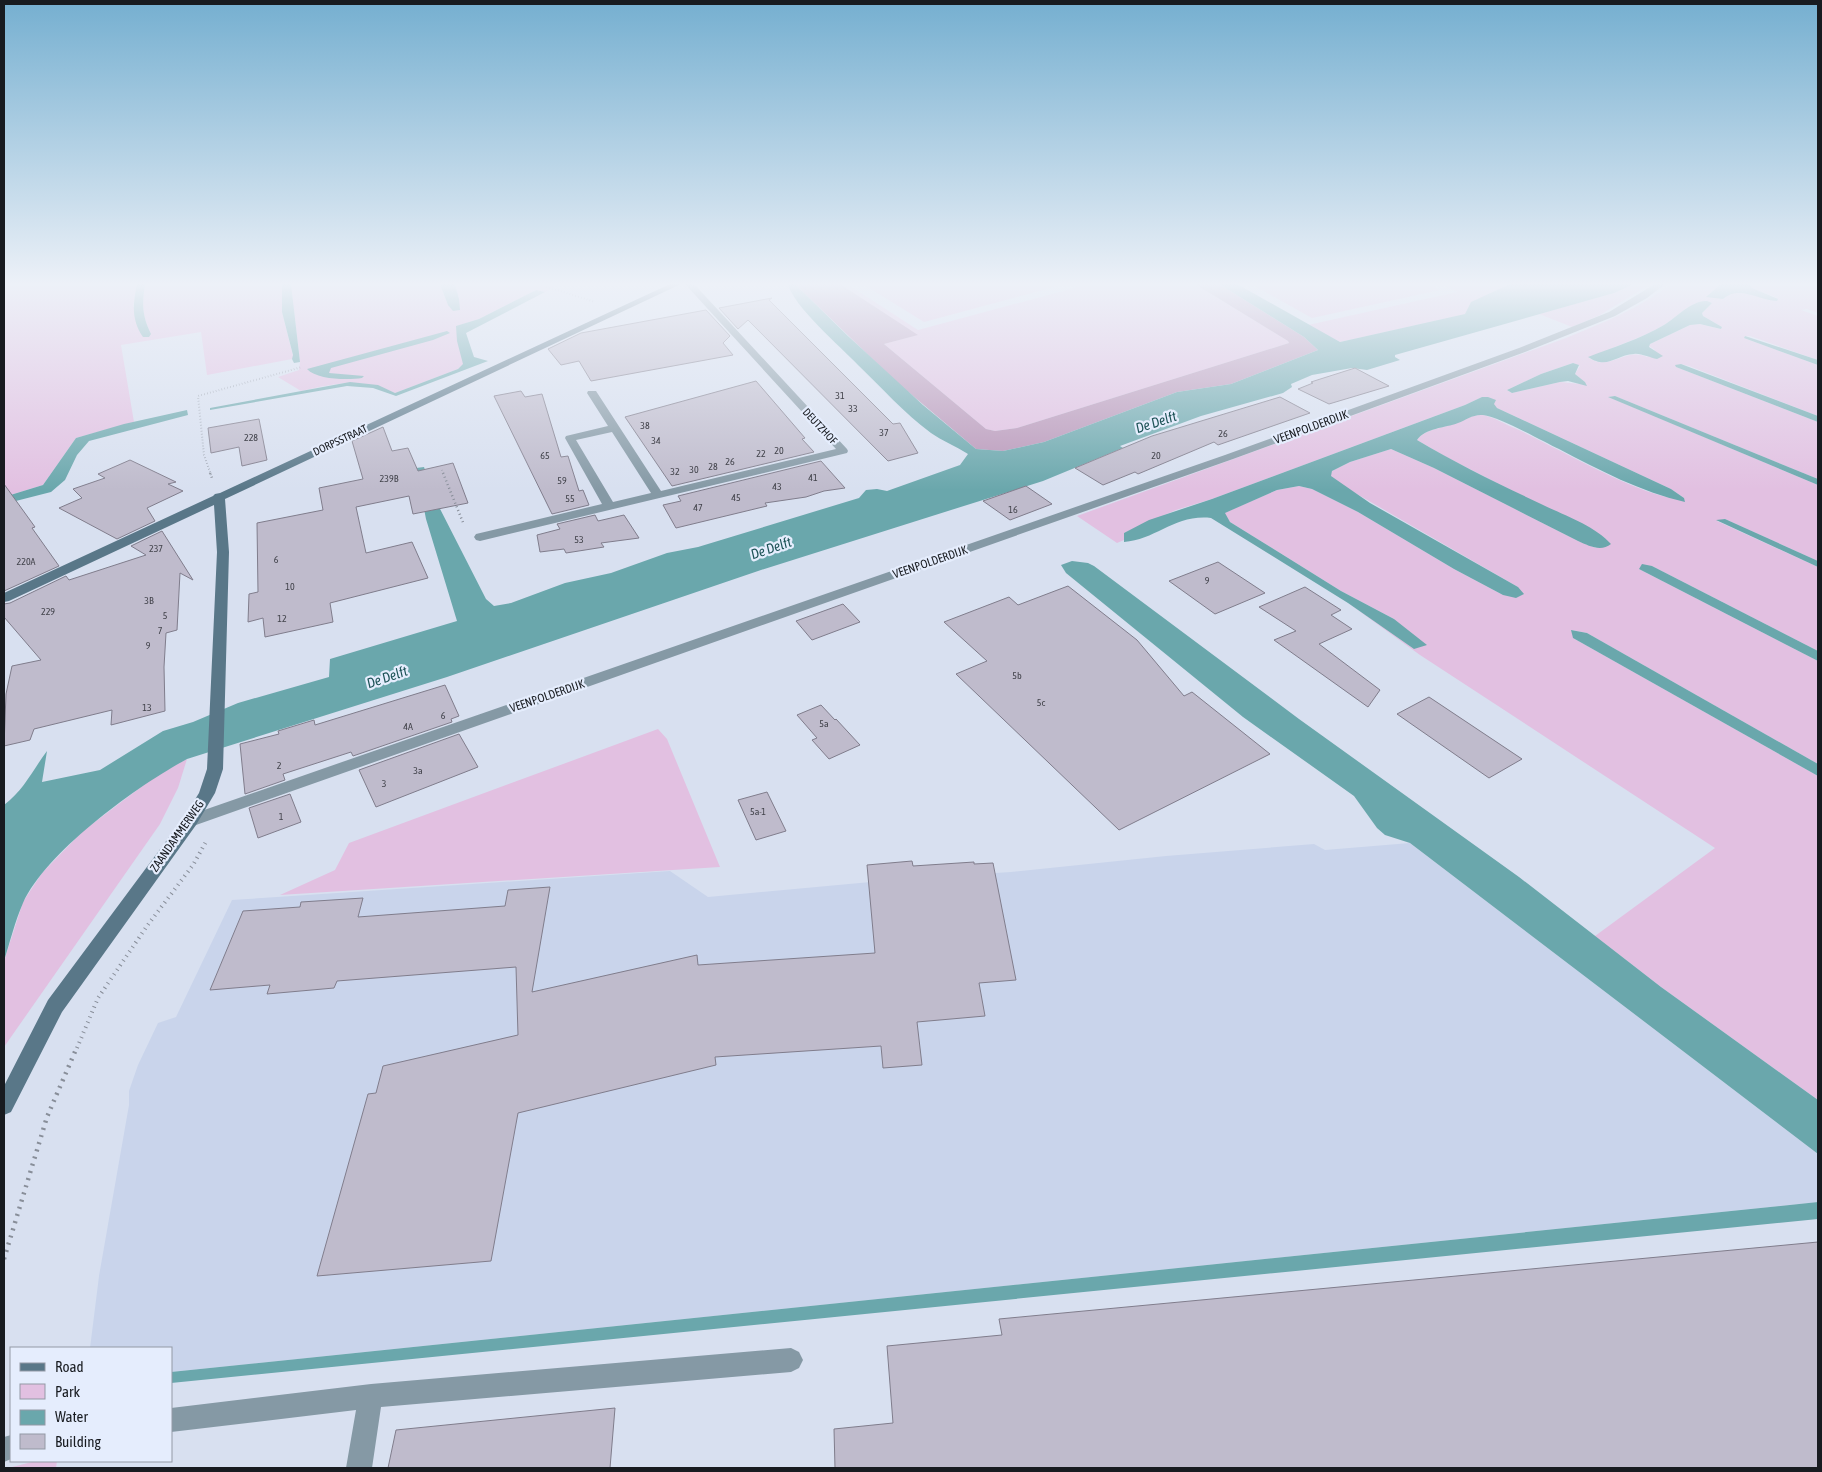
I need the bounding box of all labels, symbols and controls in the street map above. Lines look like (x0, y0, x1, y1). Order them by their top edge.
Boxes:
house number: 31 (835, 390, 845, 401)
house number: 33 (848, 403, 858, 414)
street label: DEUTZHOF (800, 406, 840, 447)
street label: VEENPOLDERDIJK (1272, 407, 1350, 447)
water label: De Delft (1134, 408, 1178, 436)
house number: 38 (640, 420, 650, 431)
street label: DORPSSTRAAT (311, 422, 369, 458)
house number: 37 (879, 427, 889, 438)
house number: 26 (1218, 428, 1228, 439)
house number: 228 (244, 432, 258, 443)
house number: 34 (651, 435, 661, 446)
house number: 20 (774, 445, 784, 456)
house number: 22 (756, 448, 766, 459)
house number: 65 (540, 450, 550, 461)
house number: 20 (1151, 450, 1161, 461)
house number: 26 (725, 456, 735, 467)
house number: 28 (708, 461, 718, 472)
house number: 30 (689, 464, 699, 475)
house number: 32 (670, 466, 680, 477)
house number: 41 (808, 472, 818, 483)
house number: 239B (380, 473, 399, 484)
house number: 59 (557, 475, 567, 486)
house number: 43 (772, 481, 782, 492)
house number: 45 (731, 492, 741, 503)
house number: 55 (565, 493, 575, 504)
house number: 47 (693, 502, 703, 513)
house number: 16 (1008, 504, 1018, 515)
house number: 53 (574, 534, 584, 545)
water label: De Delft (749, 534, 793, 562)
house number: 237 (149, 543, 163, 554)
street label: VEENPOLDERDIJK (891, 543, 969, 581)
house number: 6 (274, 554, 279, 565)
house number: 220A (17, 556, 36, 567)
house number: 9 (1205, 575, 1210, 586)
house number: 10 (285, 581, 295, 592)
house number: 3B (144, 595, 154, 606)
house number: 229 (41, 606, 55, 617)
house number: 5 (163, 610, 168, 621)
house number: 12 (277, 613, 287, 624)
house number: 7 (158, 625, 163, 636)
house number: 9 (146, 640, 151, 651)
water label: De Delft (365, 663, 409, 691)
house number: 5b (1012, 670, 1022, 681)
street label: VEENPOLDERDIJK (508, 677, 586, 715)
house number: 5c (1037, 697, 1045, 708)
house number: 13 (142, 702, 152, 713)
house number: 6 (441, 710, 446, 721)
house number: 5a (819, 718, 829, 729)
house number: 4A (403, 721, 413, 732)
house number: 2 (277, 760, 282, 771)
house number: 3a (413, 765, 423, 776)
house number: 3 (382, 778, 387, 789)
street label: ZAANDAMMERWEG (147, 798, 207, 874)
house number: 5a-1 (750, 806, 766, 817)
house number: 1 (279, 811, 284, 822)
legend (10, 1347, 172, 1462)
text: Road (55, 1358, 84, 1375)
text: Park (55, 1383, 80, 1400)
text: Water (55, 1408, 88, 1425)
text: Building (55, 1433, 101, 1450)

